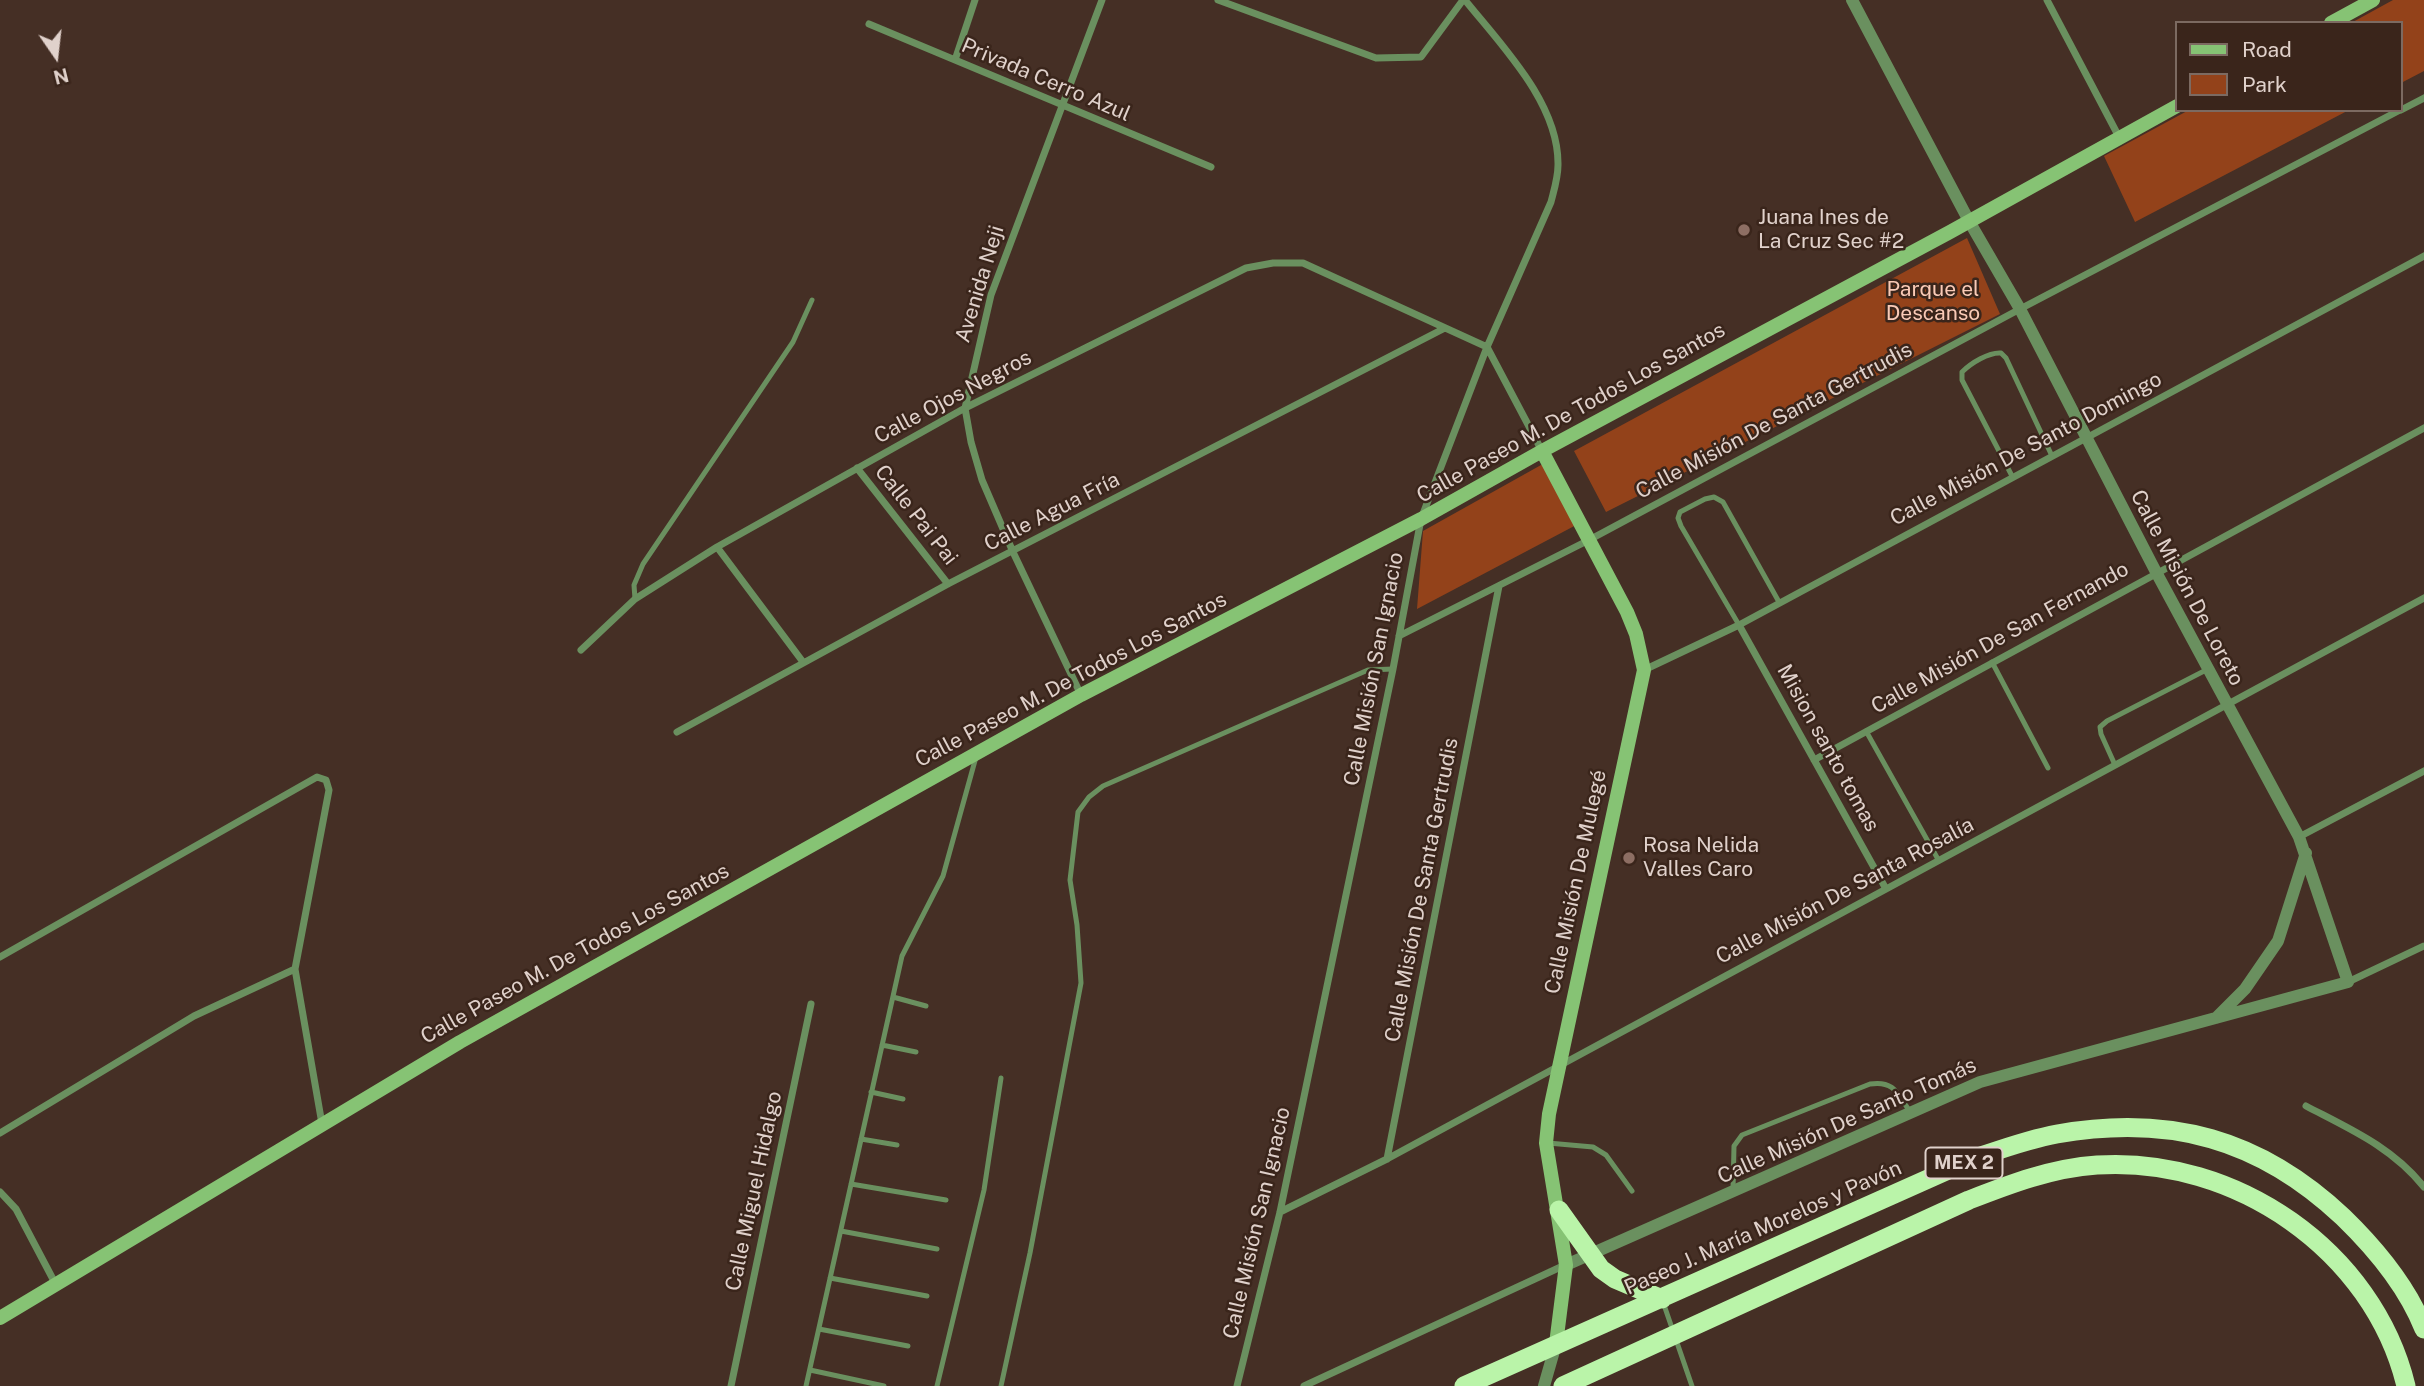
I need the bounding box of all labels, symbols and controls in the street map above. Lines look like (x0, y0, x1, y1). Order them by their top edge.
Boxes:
north arrow (21, 21, 91, 91)
legend (2176, 21, 2403, 112)
street label: Privada Cerro Azul (958, 33, 1134, 127)
text: Road (2242, 37, 2292, 62)
text: N (51, 64, 71, 89)
text: Park (2242, 72, 2287, 97)
place label: Juana Ines de La Cruz Sec #2 (1758, 205, 1904, 255)
marker: Juana Ines de La Cruz Sec #2 (1736, 222, 1752, 238)
street label: Avenida Neji (950, 223, 1010, 345)
park label: Parque el Descanso (1886, 277, 1980, 327)
street label: Calle Paseo M. De Todos Los Santos (1412, 317, 1730, 509)
street label: Calle Misión De Santa Gertrudis (1631, 337, 1917, 505)
street label: Calle Ojos Negros (870, 345, 1036, 449)
street label: Calle Misión De Santo Domingo (1886, 367, 2166, 531)
street label: Calle Pai Pai (869, 460, 963, 570)
street label: Calle Agua Fría (980, 467, 1124, 557)
street label: Calle Misión De Loreto (2125, 486, 2249, 690)
street label: Calle Misión San Ignacio (1339, 550, 1409, 788)
street label: Calle Misión De San Fernando (1867, 557, 2133, 719)
street label: Calle Paseo M. De Todos Los Santos (911, 587, 1231, 773)
street label: Mision santo tomas (1772, 660, 1884, 836)
street label: Calle Misión De Santa Gertrudis (1380, 736, 1464, 1044)
street label: Calle Misión De Mulegé (1540, 768, 1612, 996)
street label: Calle Misión De Santa Rosalía (1712, 812, 1978, 970)
place label: Rosa Nelida Valles Caro (1643, 833, 1759, 883)
marker: Rosa Nelida Valles Caro (1621, 850, 1637, 866)
street label: Calle Paseo M. De Todos Los Santos (416, 858, 734, 1050)
street label: Calle Misión De Santo Tomás (1714, 1052, 1980, 1190)
street label: Calle Miguel Hidalgo (721, 1089, 787, 1293)
street label: Calle Misión San Ignacio (1218, 1105, 1296, 1341)
road number: MEX 2 (1926, 1148, 2002, 1178)
street label: Paseo J. María Morelos y Pavón (1620, 1155, 1906, 1301)

